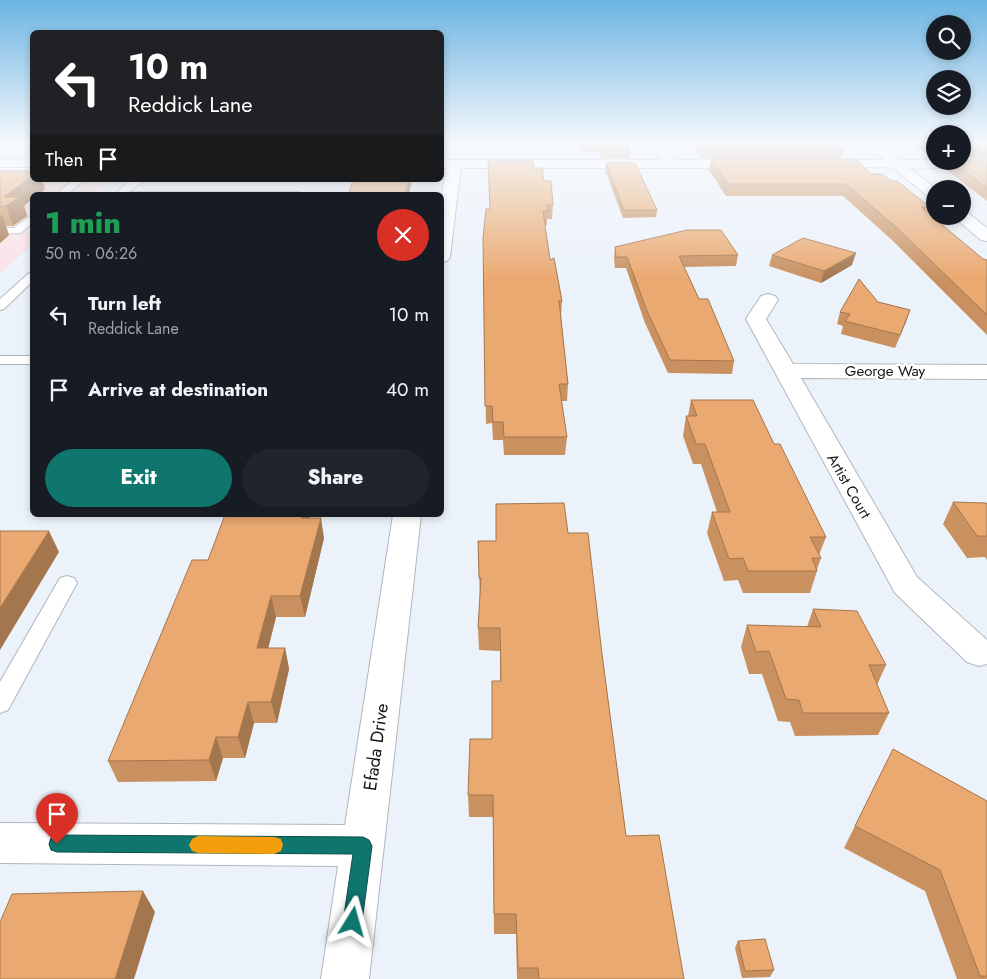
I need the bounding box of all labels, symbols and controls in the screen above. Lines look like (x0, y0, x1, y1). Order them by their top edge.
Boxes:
map controls (926, 15, 971, 225)
button: search (926, 15, 971, 60)
text: 10 m (128, 42, 208, 92)
icon: left (45, 50, 110, 115)
button: layers (926, 70, 971, 115)
text: Reddick Lane (128, 88, 253, 120)
button: + (926, 125, 971, 170)
icon: arrive (94, 145, 122, 173)
text: Then (45, 146, 84, 173)
button: − (926, 180, 971, 225)
text: 1 min (45, 201, 121, 244)
button: close (377, 209, 429, 261)
text: 50 m · 06:26 (45, 242, 137, 265)
text: Turn left (88, 290, 161, 317)
icon: left (45, 301, 73, 329)
text: 10 m (389, 301, 429, 328)
text: Reddick Lane (88, 317, 179, 340)
street label: George Way (845, 360, 926, 382)
icon: arrive (45, 376, 73, 404)
text: Arrive at destination (88, 376, 268, 403)
text: 40 m (386, 376, 429, 403)
button: Exit (45, 449, 232, 507)
button: Share (242, 449, 429, 507)
street label: Artist Court (822, 449, 877, 523)
street label: Efada Drive (357, 702, 395, 792)
pin (36, 793, 78, 844)
icon: arrive (43, 800, 71, 828)
position arrow (326, 895, 378, 947)

